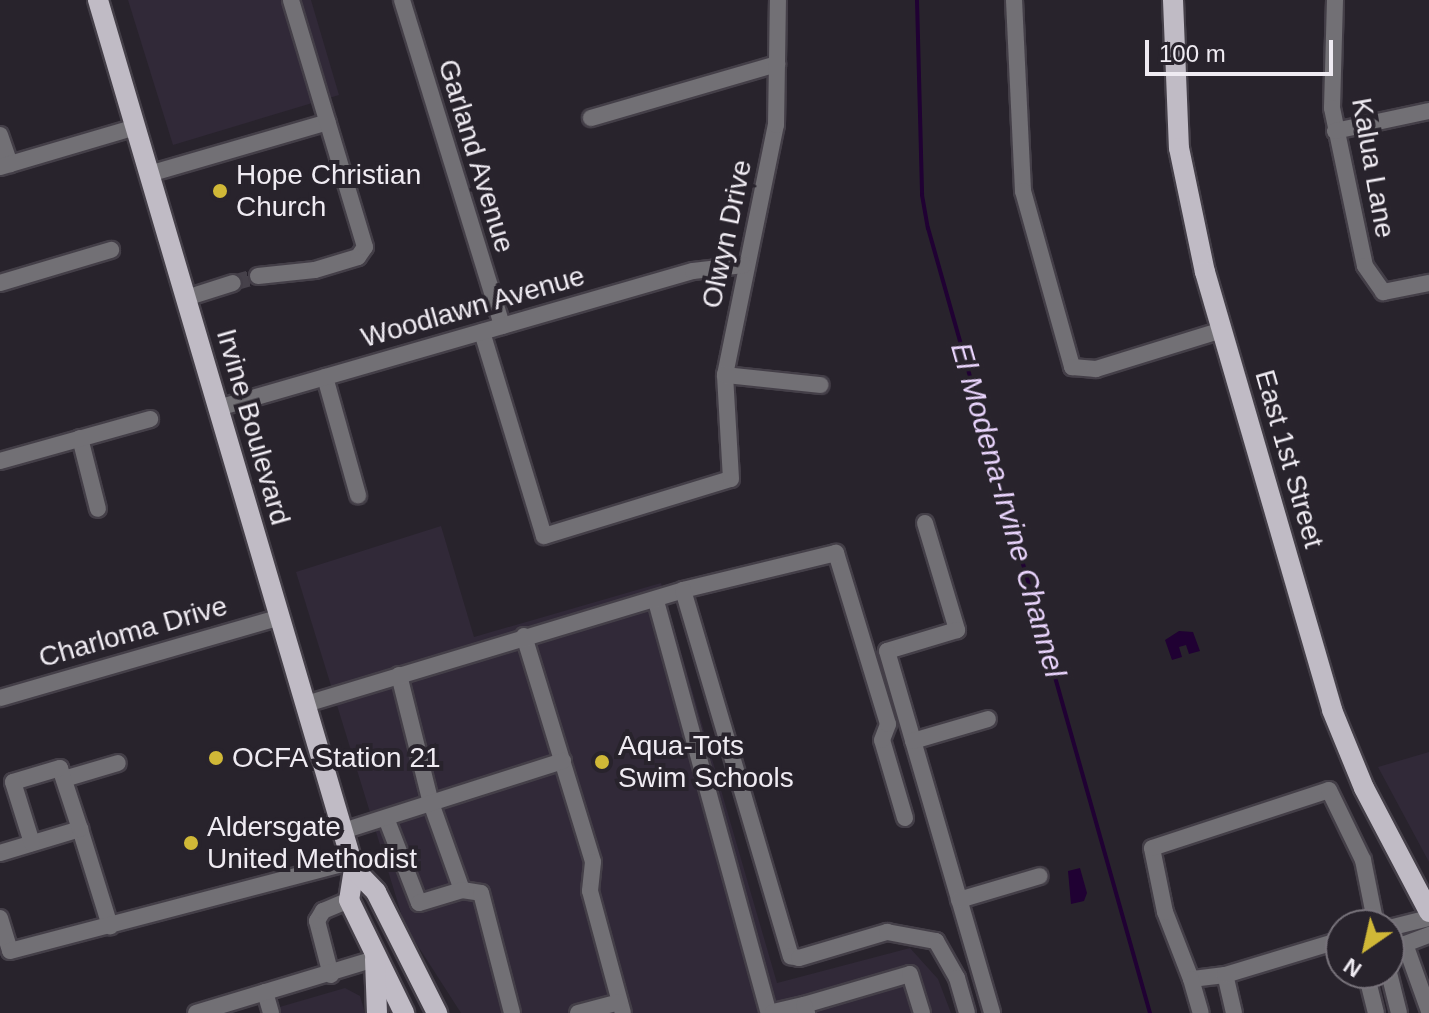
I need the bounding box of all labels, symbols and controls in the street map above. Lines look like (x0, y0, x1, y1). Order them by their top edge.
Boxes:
scale bar (1149, 24, 1337, 74)
text: 100 m (1159, 40, 1226, 67)
street label: Garland Avenue (430, 55, 522, 257)
street label: Kalua Lane (1344, 95, 1402, 241)
street label: Olwyn Drive (695, 157, 759, 311)
place label: Hope Christian Church (236, 158, 421, 224)
marker: Hope Christian Church (211, 182, 229, 200)
street label: Woodlawn Avenue (357, 259, 589, 355)
street label: Irvine Boulevard (209, 325, 297, 529)
water label: El Modena-Irvine Channel (943, 338, 1073, 682)
street label: East 1st Street (1248, 366, 1330, 552)
street label: Charloma Drive (35, 589, 231, 675)
place label: Aqua-Tots Swim Schools (618, 729, 794, 795)
place label: OCFA Station 21 (232, 741, 442, 775)
marker: OCFA Station 21 (207, 749, 225, 767)
marker: Aqua-Tots Swim Schools (593, 753, 611, 771)
place label: Aldersgate United Methodist (207, 810, 417, 876)
marker: Aldersgate United Methodist (182, 834, 200, 852)
north arrow (1325, 909, 1405, 989)
text: N (1339, 953, 1366, 982)

